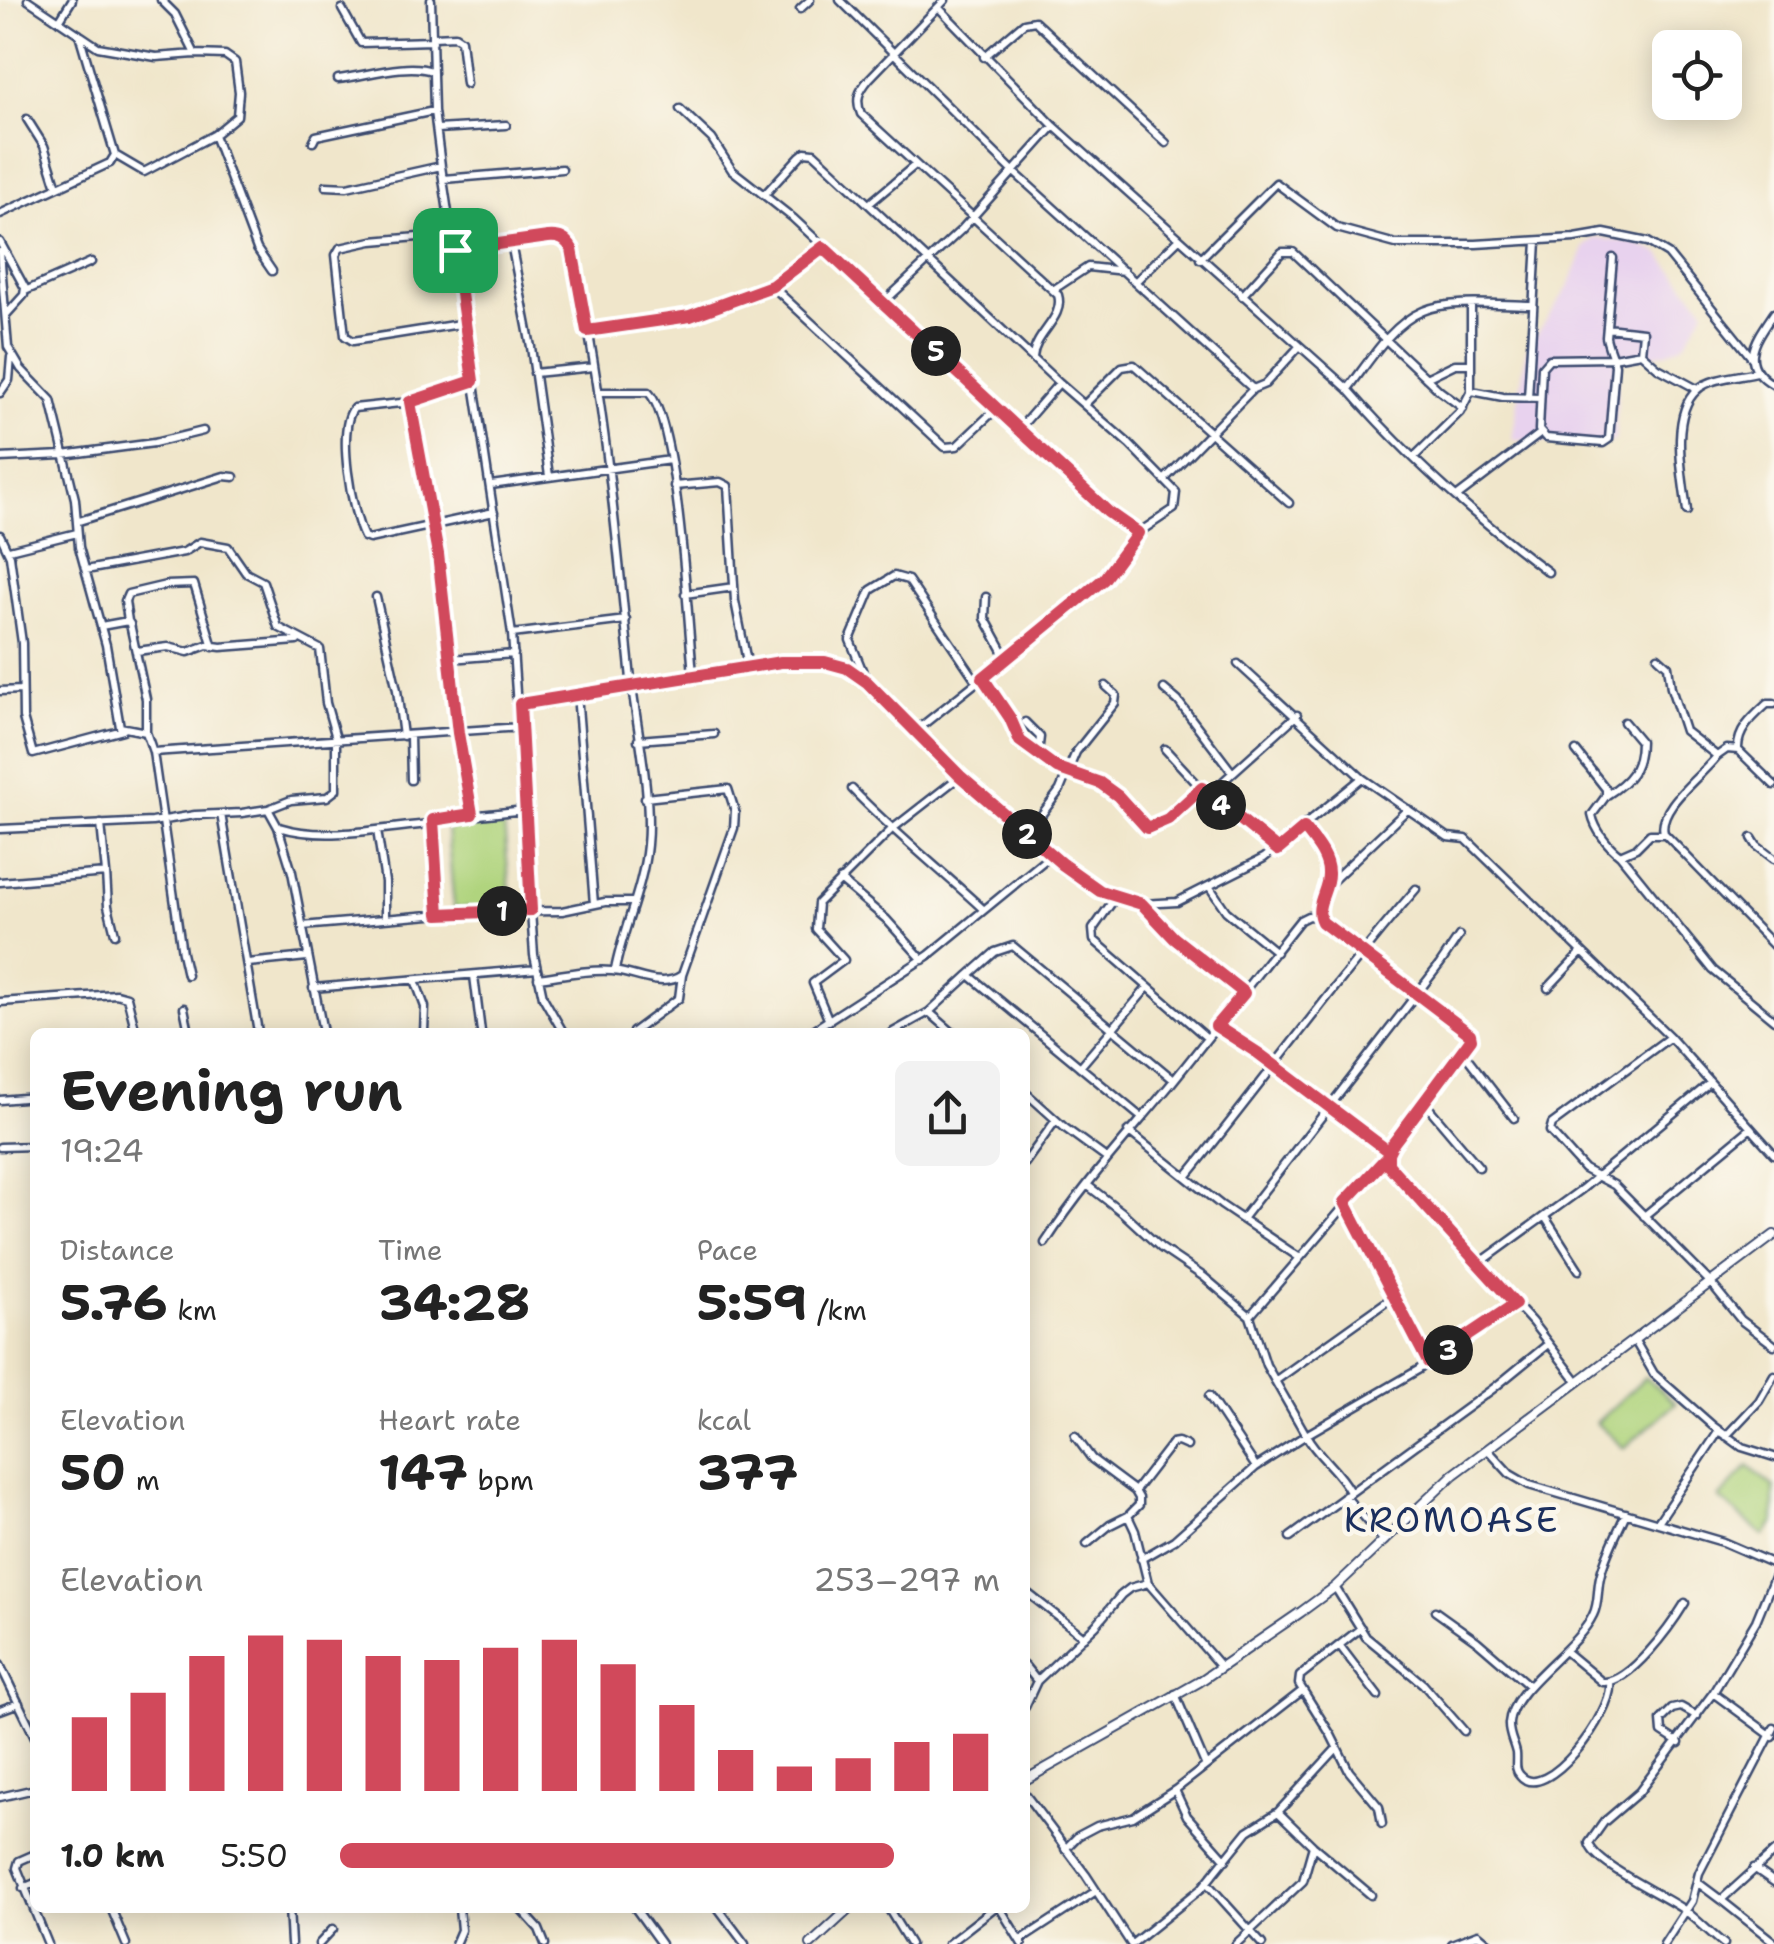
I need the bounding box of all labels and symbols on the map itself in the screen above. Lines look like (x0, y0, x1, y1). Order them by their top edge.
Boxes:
pin (413, 208, 498, 293)
pin: 5 (911, 326, 961, 376)
pin: 4 (1196, 780, 1246, 830)
pin: 2 (1002, 809, 1052, 859)
pin: 1 (477, 886, 527, 936)
pin: 3 (1423, 1325, 1473, 1375)
district label: KROMOASE (1344, 1496, 1560, 1543)

